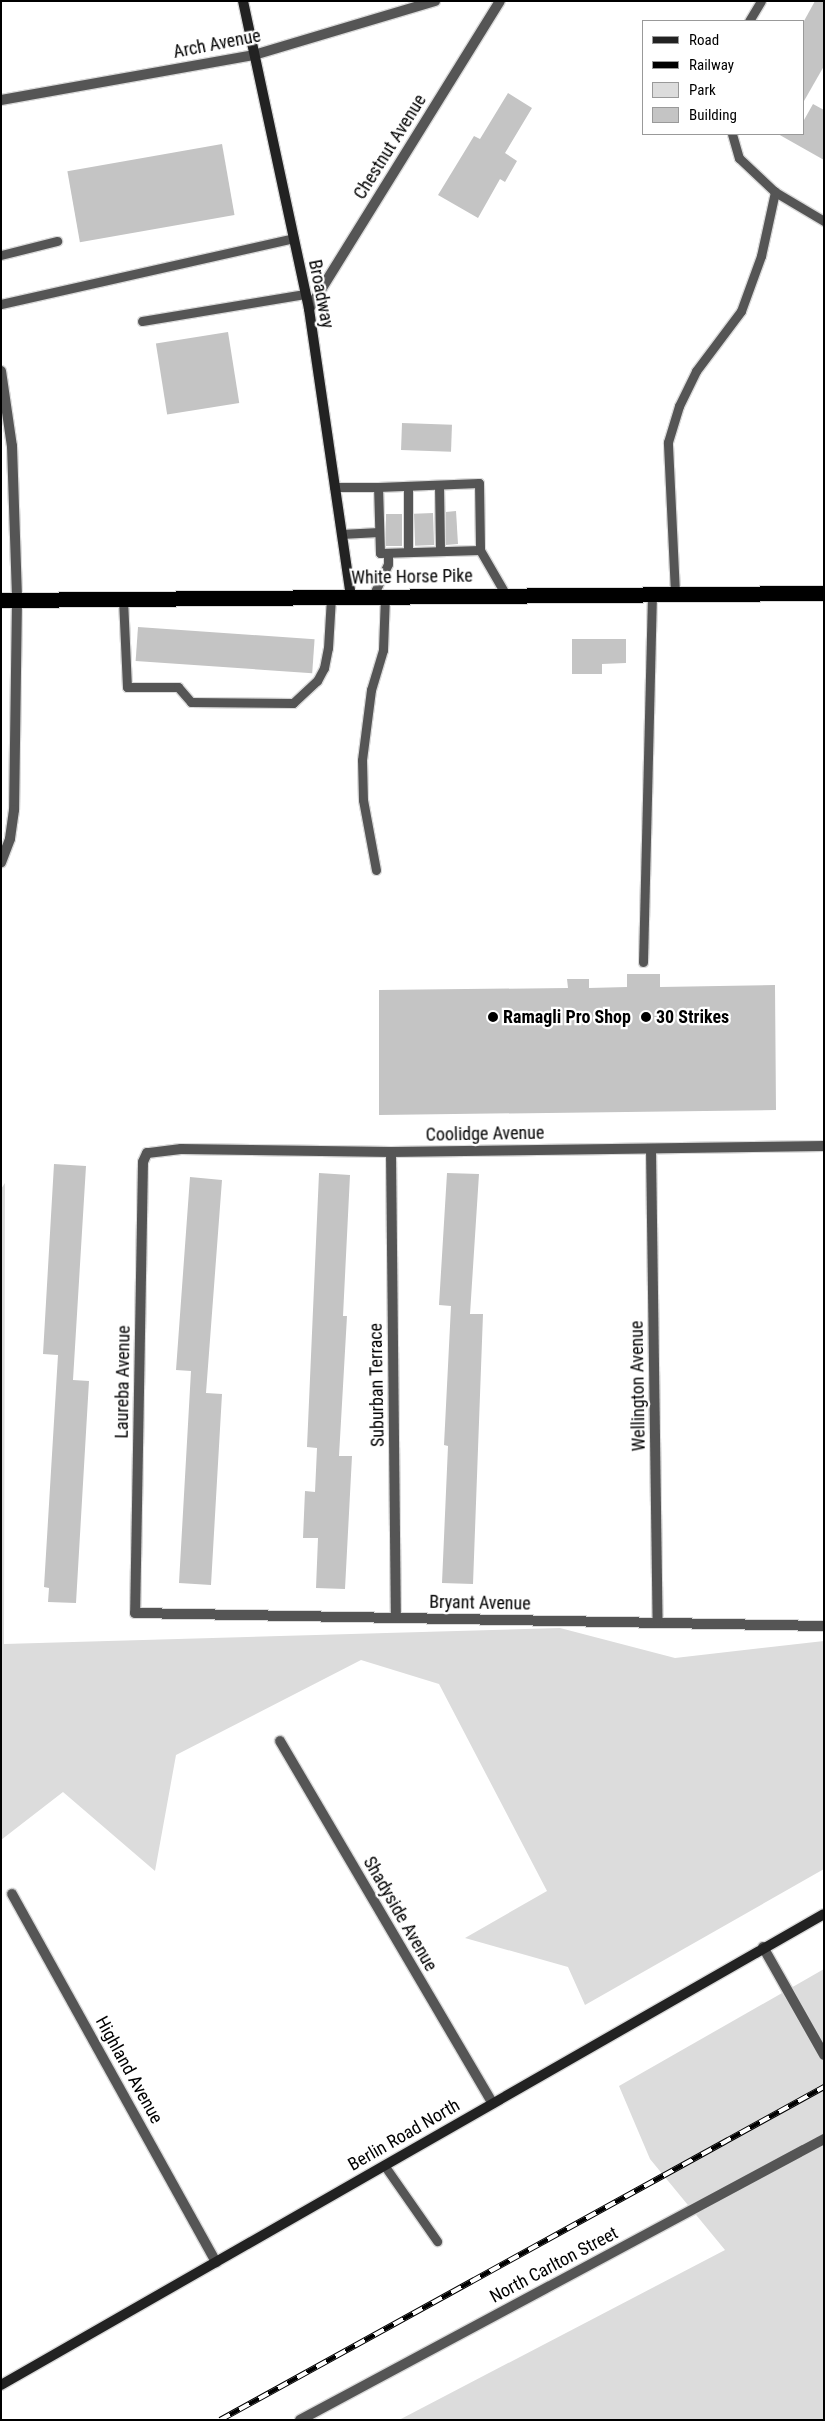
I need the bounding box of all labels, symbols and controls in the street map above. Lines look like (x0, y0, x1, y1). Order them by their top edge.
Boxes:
legend (642, 20, 805, 135)
street label: Arch Avenue (171, 25, 263, 63)
text: Road (689, 31, 719, 49)
text: Railway (689, 56, 734, 74)
text: Park (689, 81, 716, 99)
street label: Chestnut Avenue (349, 91, 431, 203)
text: Building (689, 106, 737, 124)
street label: Broadway (304, 258, 338, 330)
street label: White Horse Pike (351, 565, 473, 589)
place label: Ramagli Pro Shop (503, 1006, 631, 1028)
place label: 30 Strikes (656, 1006, 729, 1028)
marker: Ramagli Pro Shop (487, 1011, 499, 1023)
marker: 30 Strikes (640, 1011, 652, 1023)
street label: Coolidge Avenue (425, 1122, 545, 1146)
street label: Wellington Avenue (626, 1320, 650, 1452)
street label: Suburban Terrace (365, 1323, 389, 1447)
street label: Laureba Avenue (111, 1325, 135, 1439)
street label: Bryant Avenue (429, 1591, 531, 1615)
street label: Shadyside Avenue (358, 1853, 442, 1975)
street label: Highland Avenue (91, 2013, 167, 2127)
street label: Berlin Road North (344, 2094, 464, 2176)
street label: North Carlton Street (486, 2222, 622, 2308)

